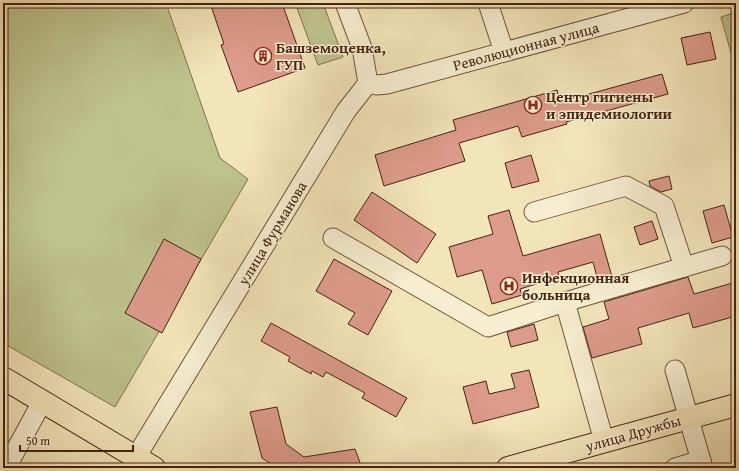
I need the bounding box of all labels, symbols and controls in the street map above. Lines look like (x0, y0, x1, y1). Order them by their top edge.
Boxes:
street label: Революционная улица (451, 16, 602, 76)
place label: Башземоценка, ГУП (276, 37, 386, 75)
building icon: Башземоценка, ГУП (253, 46, 273, 66)
place label: Центр гигиены и эпидемиологии (546, 86, 673, 124)
hospital icon: Центр гигиены и эпидемиологии (523, 95, 543, 115)
street label: улица Фурманова (232, 176, 312, 290)
place label: Инфекционная больница (522, 267, 629, 305)
hospital icon: Инфекционная больница (499, 276, 519, 296)
street label: улица Дружбы (582, 409, 684, 457)
scale bar (20, 427, 133, 453)
text: 50 m (26, 432, 50, 449)

